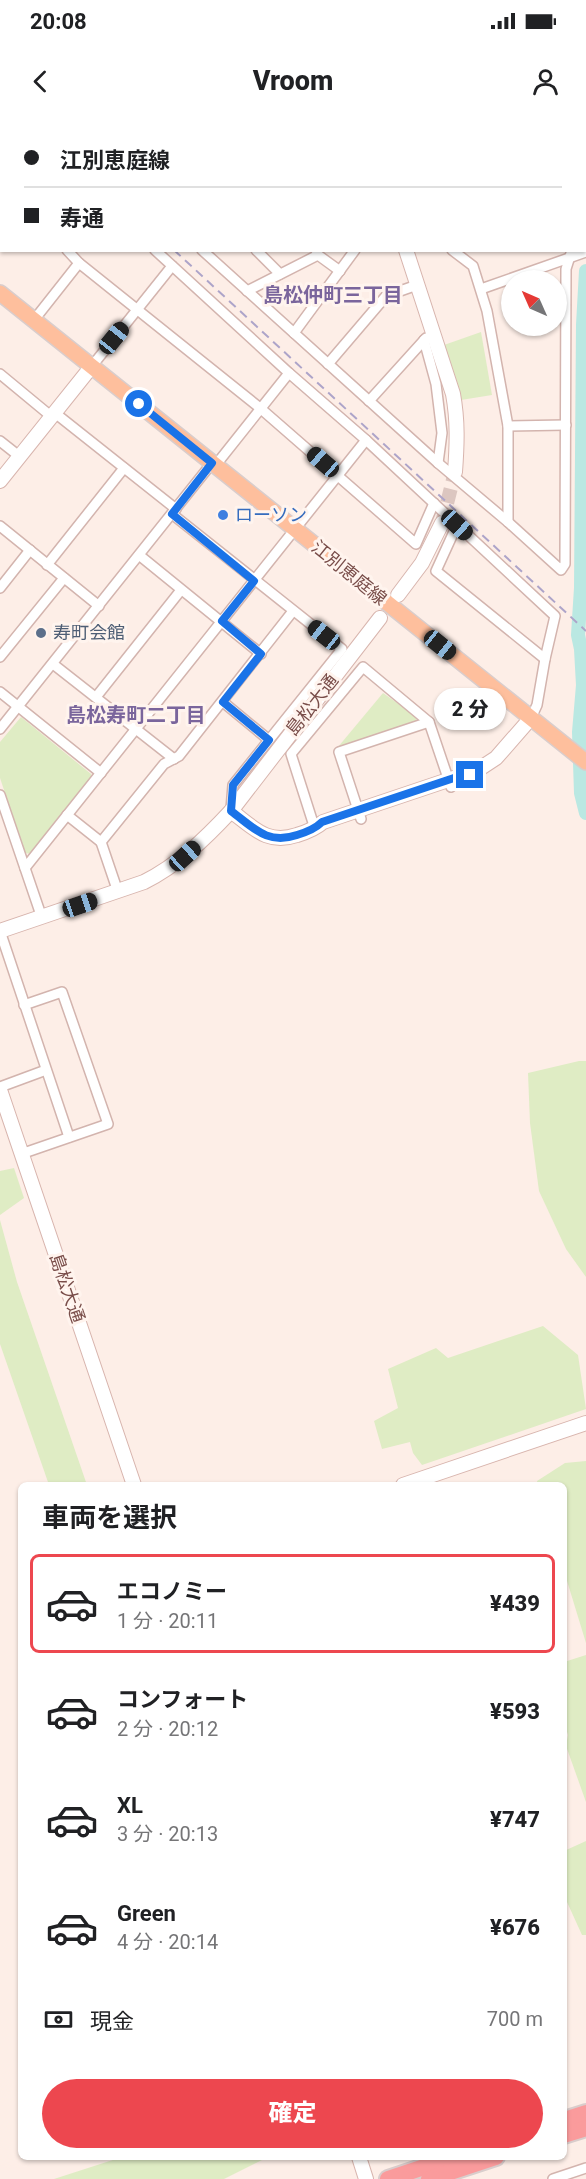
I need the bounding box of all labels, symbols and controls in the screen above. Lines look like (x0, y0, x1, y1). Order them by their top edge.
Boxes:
text: 20:08 (30, 9, 87, 34)
icon: back (24, 65, 57, 98)
text: Vroom (253, 65, 333, 97)
icon: person (529, 65, 562, 98)
text: 江別恵庭線 (60, 148, 170, 173)
text: 寿通 (60, 206, 104, 231)
north arrow (501, 270, 567, 336)
map controls (501, 270, 567, 336)
district label: 島松仲町三丁目 (263, 283, 403, 307)
car (96, 318, 132, 358)
route start (125, 390, 152, 417)
car (304, 443, 342, 481)
place label: ローソン (235, 504, 307, 525)
car (438, 506, 476, 544)
marker: ローソン (216, 508, 230, 522)
street label: 江別恵庭線 (308, 536, 391, 609)
car (304, 617, 344, 653)
place label: 寿町会館 (53, 622, 125, 643)
marker: 寿町会館 (34, 626, 48, 640)
car (420, 627, 460, 663)
street label: 島松大通 (281, 670, 342, 740)
callout: 2 分 (434, 688, 506, 730)
text: 2 分 (452, 697, 488, 721)
district label: 島松寿町二丁目 (66, 703, 206, 727)
route end (456, 761, 483, 788)
car (166, 837, 204, 875)
car (60, 891, 100, 919)
street label: 島松大通 (46, 1250, 89, 1325)
text: 車両を選択 (42, 1502, 177, 1534)
icon: car (45, 1577, 99, 1631)
text: エコノミー (117, 1579, 227, 1604)
text: ¥439 (490, 1591, 540, 1616)
text: 1 分 · 20:11 (117, 1609, 218, 1633)
icon: car (45, 1685, 99, 1739)
text: コンフォート (117, 1687, 248, 1712)
text: ¥593 (490, 1699, 540, 1724)
text: 2 分 · 20:12 (117, 1717, 218, 1741)
icon: car (45, 1793, 99, 1847)
text: XL (117, 1793, 143, 1818)
text: ¥747 (490, 1807, 540, 1832)
text: 3 分 · 20:13 (117, 1822, 218, 1846)
icon: car (45, 1901, 99, 1955)
text: Green (117, 1901, 176, 1926)
text: ¥676 (490, 1915, 540, 1940)
text: 4 分 · 20:14 (117, 1930, 218, 1954)
icon: cash (42, 2003, 75, 2036)
text: 700 m (487, 2007, 543, 2031)
text: 現金 (90, 2009, 134, 2034)
button: 確定 (42, 2079, 543, 2148)

